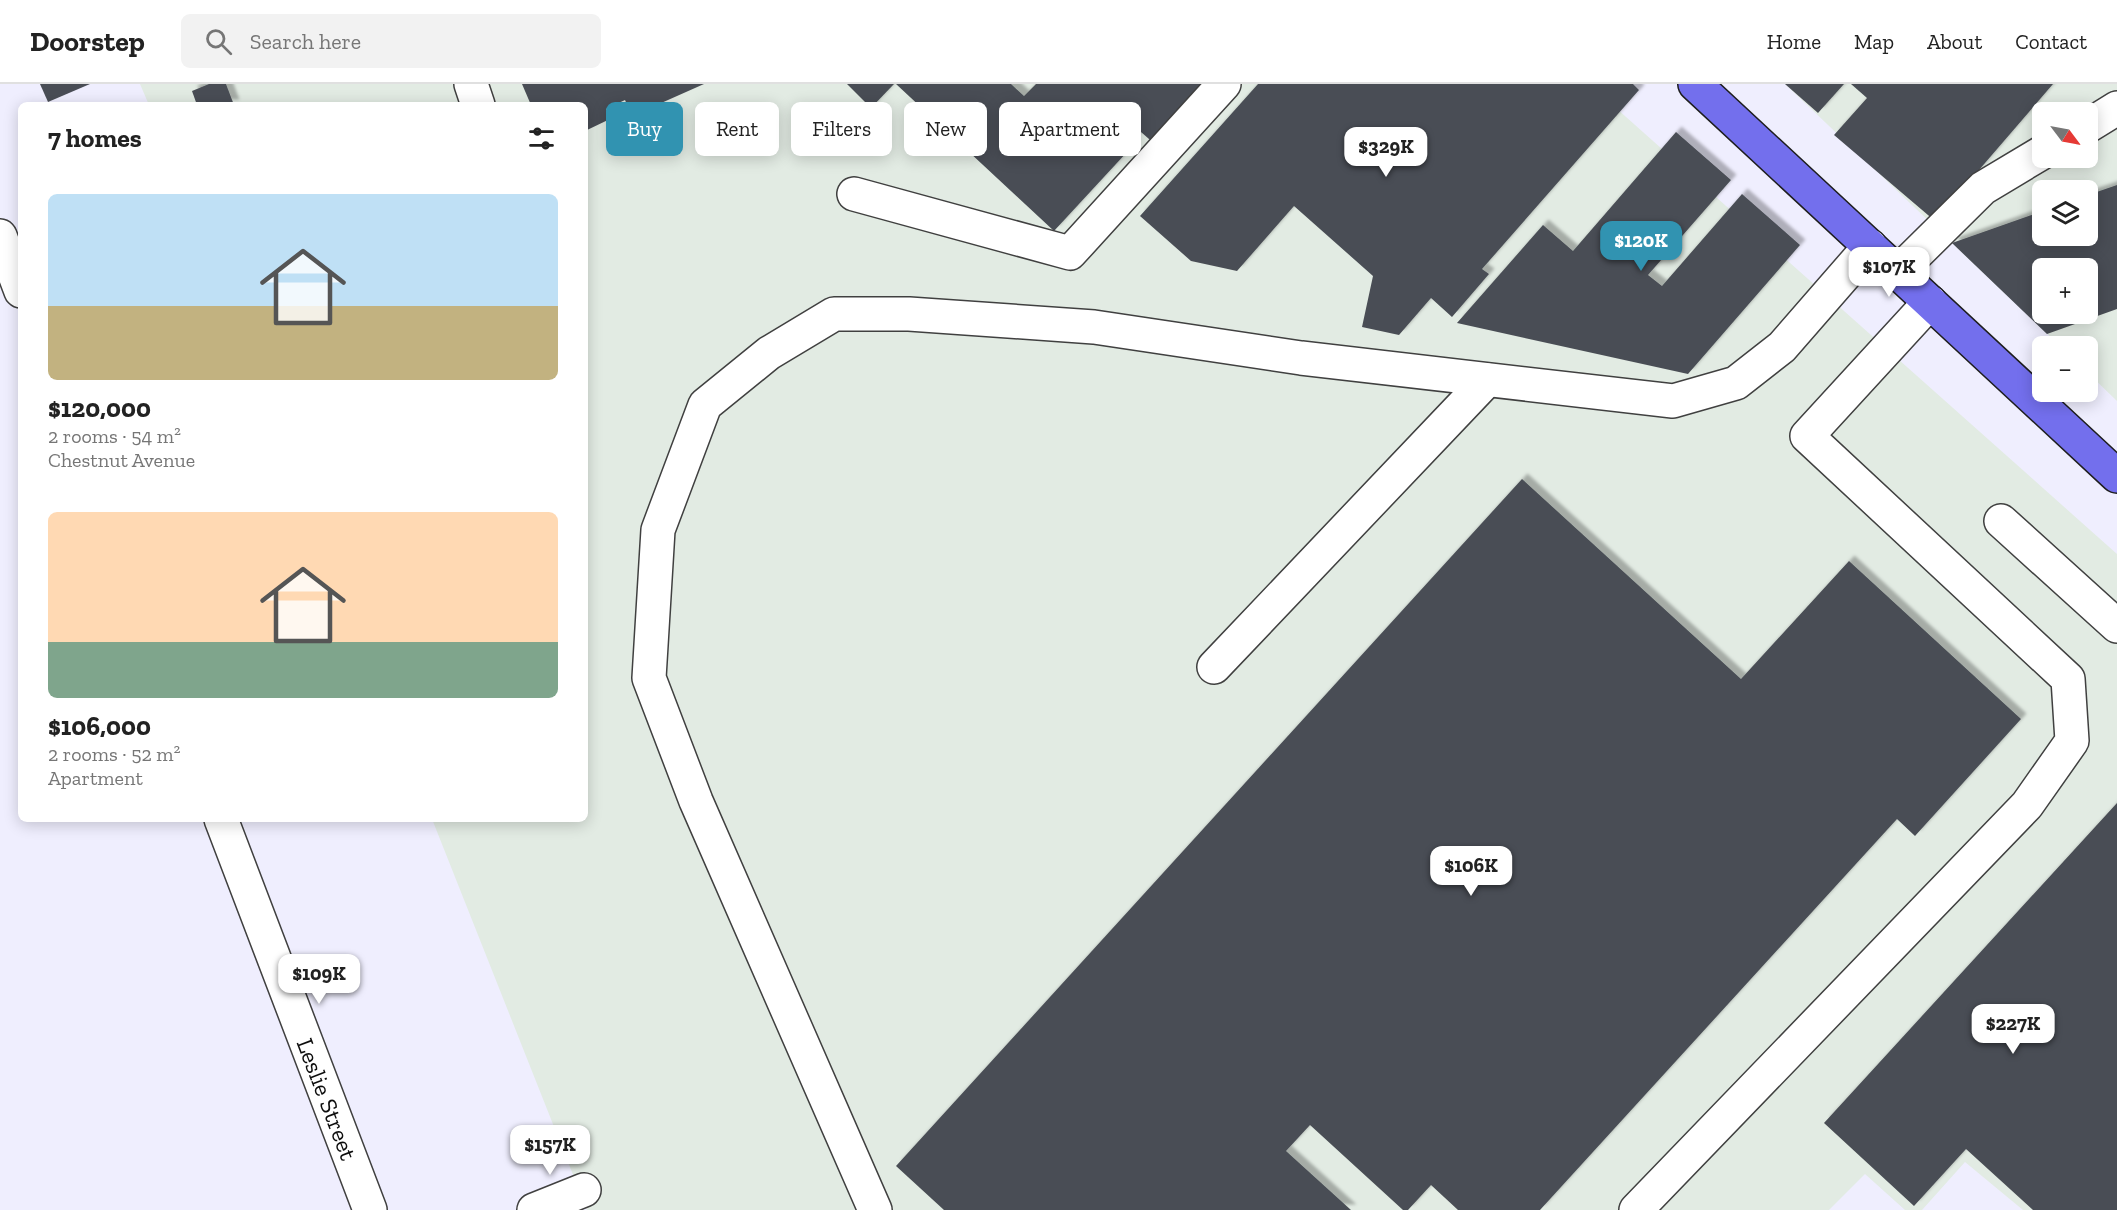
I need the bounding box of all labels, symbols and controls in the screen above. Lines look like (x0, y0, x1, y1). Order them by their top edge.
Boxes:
search box (181, 14, 601, 68)
text: Doorstep (30, 25, 145, 58)
icon: search (202, 25, 235, 58)
text: Search here (250, 28, 361, 55)
text: Home (1767, 29, 1821, 54)
text: Map (1854, 29, 1894, 54)
text: About (1927, 29, 1982, 54)
text: Contact (2015, 29, 2087, 54)
chip: Buy (606, 102, 683, 156)
chip: Rent (695, 102, 779, 156)
chip: Filters (791, 102, 892, 156)
chip: New (904, 102, 987, 156)
chip: Apartment (999, 102, 1141, 156)
north arrow (2032, 102, 2098, 168)
map controls (2032, 102, 2098, 402)
text: 7 homes (48, 122, 142, 154)
icon: filters (525, 122, 558, 155)
pin: $329K (1344, 127, 1428, 178)
text: $329K (1358, 134, 1414, 158)
button: layers (2032, 180, 2098, 246)
pin: $120K (1599, 221, 1683, 272)
text: $120K (1614, 228, 1668, 252)
icon: home (249, 233, 357, 341)
pin: $107K (1847, 247, 1931, 298)
text: $107K (1863, 254, 1915, 278)
button: + (2032, 258, 2098, 324)
button: − (2032, 336, 2098, 402)
text: $120,000 (48, 392, 151, 424)
text: 2 rooms · 54 m² (48, 424, 181, 448)
text: Chestnut Avenue (48, 448, 195, 472)
icon: home (249, 551, 357, 659)
text: $106,000 (48, 710, 151, 742)
text: 2 rooms · 52 m² (48, 742, 181, 766)
text: Apartment (48, 766, 143, 790)
pin: $106K (1429, 846, 1513, 897)
text: $106K (1444, 853, 1498, 877)
pin: $109K (277, 954, 361, 1005)
text: $109K (292, 961, 346, 985)
pin: $227K (1971, 1004, 2055, 1055)
text: $227K (1986, 1011, 2040, 1035)
street label: Leslie Street (291, 1034, 363, 1164)
pin: $157K (508, 1125, 592, 1176)
text: $157K (524, 1132, 576, 1156)

